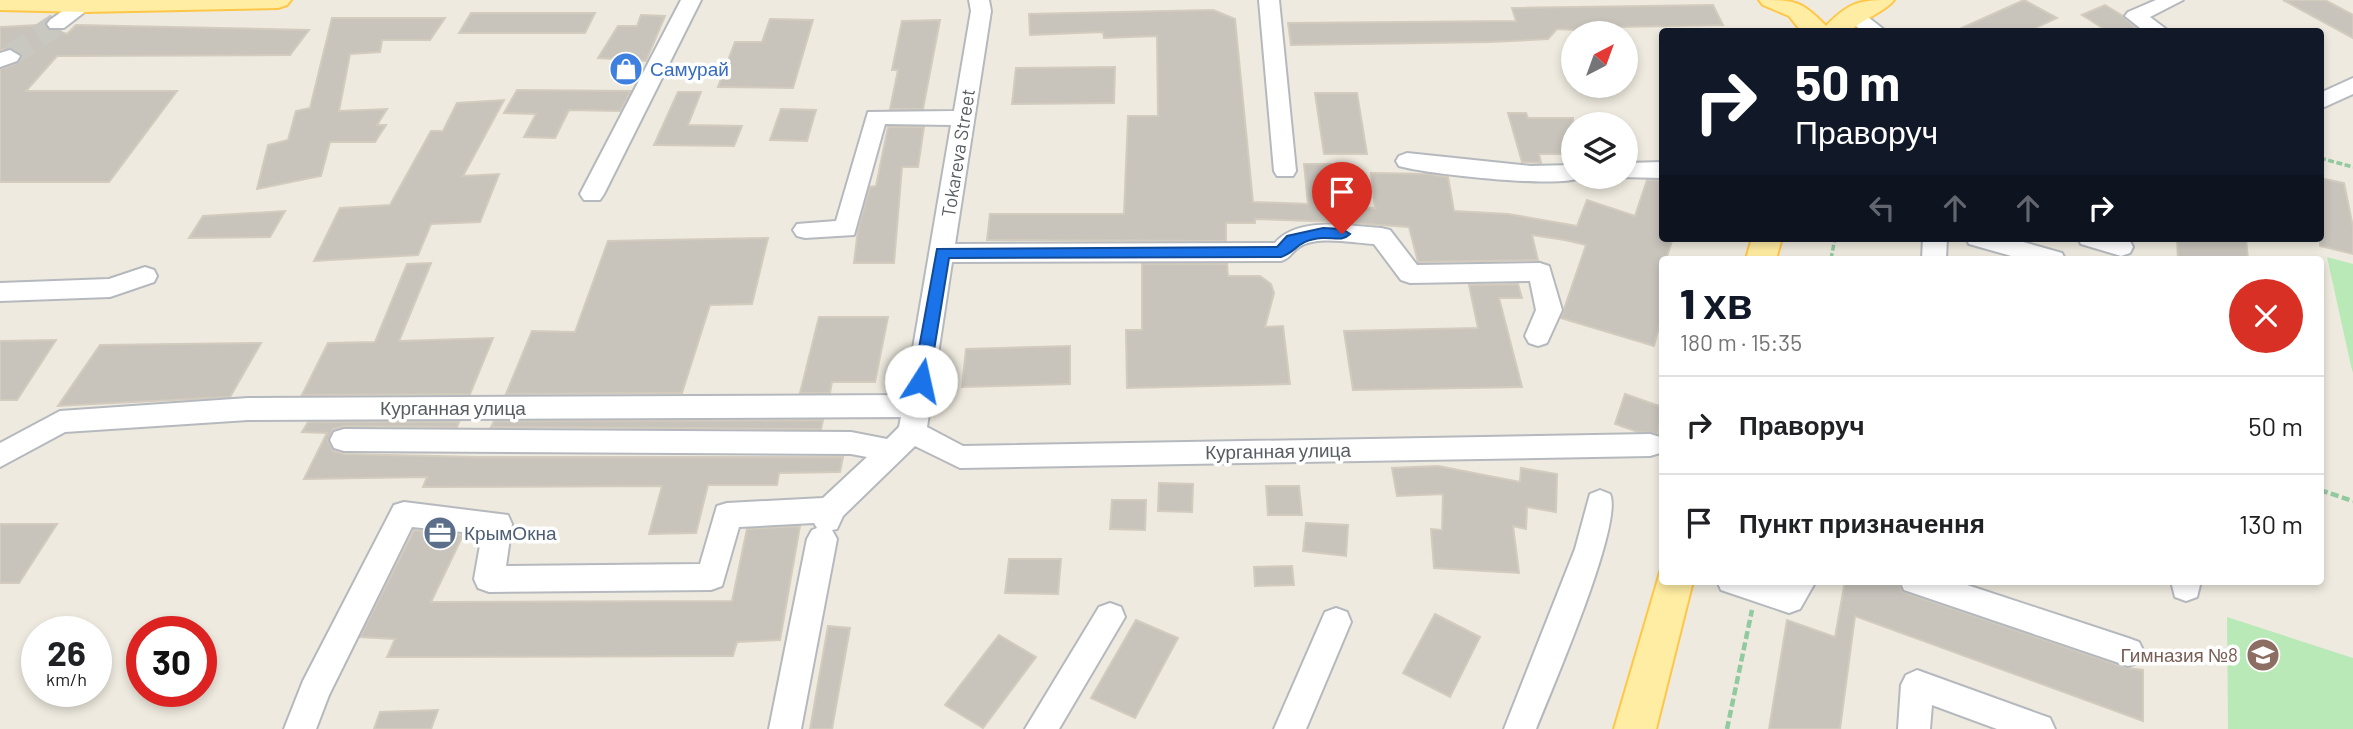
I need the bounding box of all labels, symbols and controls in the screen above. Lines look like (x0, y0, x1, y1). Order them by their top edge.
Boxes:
north arrow (1561, 21, 1638, 98)
map controls (1561, 21, 1638, 189)
shop icon: Самурай (607, 50, 645, 88)
text: 50 m (1795, 52, 1900, 111)
icon: right (1680, 56, 1771, 147)
place label: Самурай (650, 57, 729, 80)
street label: Tokareva Street (936, 87, 979, 219)
button: layers (1561, 112, 1638, 189)
text: Праворуч (1795, 112, 1938, 150)
pin (1312, 162, 1372, 234)
icon: arrive (1323, 173, 1361, 211)
icon: left (1863, 189, 1901, 227)
icon: ahead (1936, 189, 1974, 227)
icon: ahead (2009, 189, 2047, 227)
icon: right (2082, 189, 2120, 227)
text: 1 хв (1680, 277, 1753, 327)
button: close (2229, 279, 2303, 353)
text: 180 m · 15:35 (1680, 328, 1802, 356)
position arrow (884, 344, 958, 418)
street label: Курганная улица (380, 396, 526, 419)
icon: right (1680, 406, 1718, 444)
text: Праворуч (1739, 409, 1865, 440)
text: 50 m (2248, 410, 2303, 441)
street label: Курганная улица (1205, 438, 1352, 463)
icon: arrive (1680, 504, 1718, 542)
text: Пункт призначення (1739, 507, 1985, 538)
text: 130 m (2239, 508, 2303, 539)
office icon: КрымОкна (421, 514, 459, 552)
place label: КрымОкна (464, 521, 557, 544)
speed limit sign: 30 (126, 616, 217, 707)
text: 26 (47, 631, 86, 673)
school or university icon: Гимназия №8 (2244, 636, 2282, 674)
place label: Гимназия №8 (2121, 643, 2238, 666)
text: km/h (46, 668, 87, 690)

